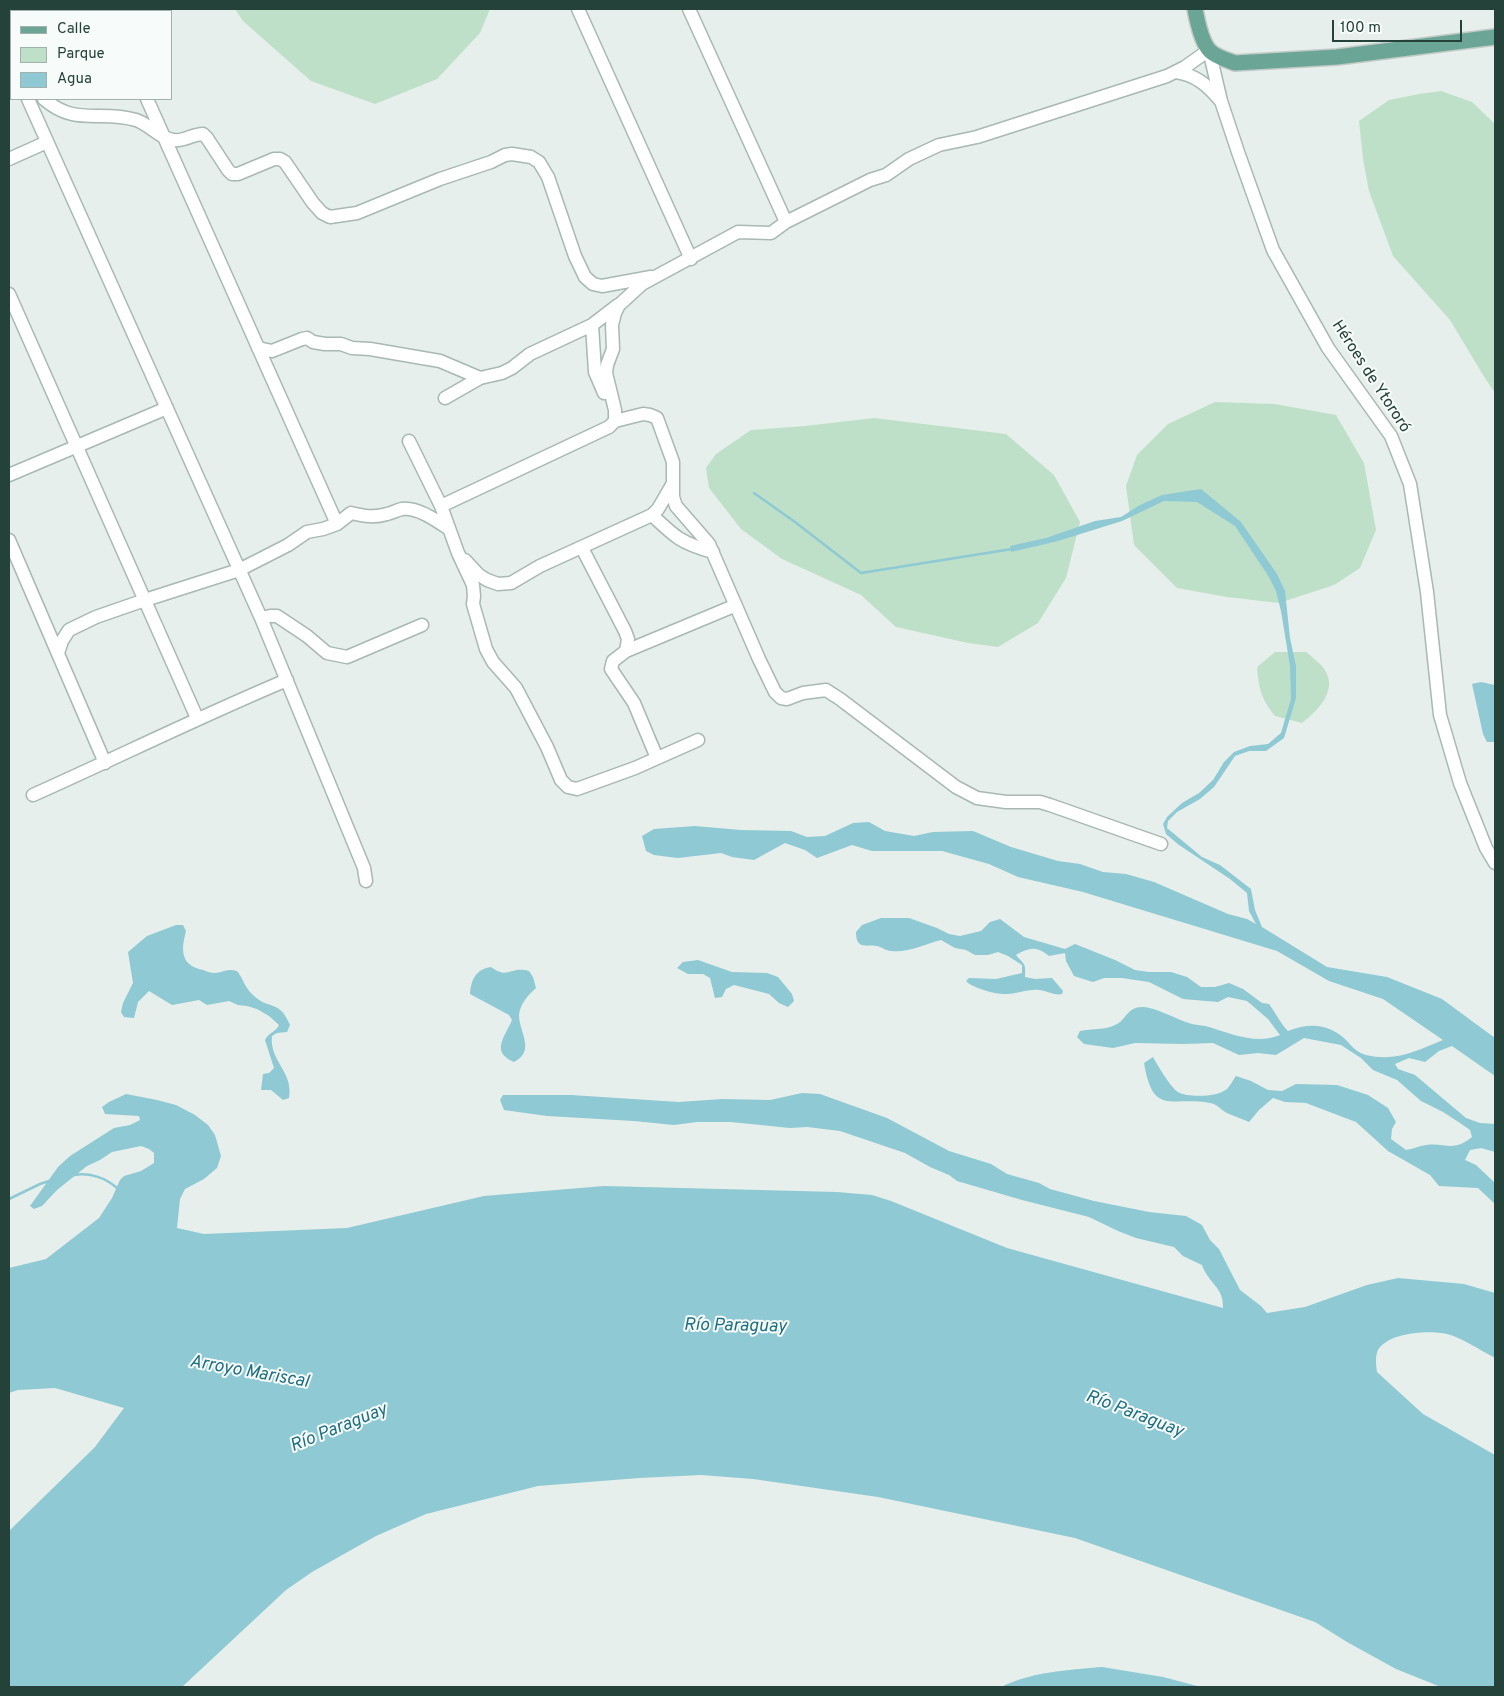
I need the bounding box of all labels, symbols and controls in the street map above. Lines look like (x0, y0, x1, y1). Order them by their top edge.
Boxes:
legend (10, 10, 172, 100)
scale bar (1334, 10, 1464, 42)
text: 100 m (1340, 19, 1381, 38)
text: Calle (57, 20, 91, 39)
text: Parque (57, 45, 105, 64)
text: Agua (57, 70, 92, 89)
street label: Héroes de Ytororó (1326, 317, 1414, 437)
water label: Río Paraguay (683, 1315, 787, 1339)
water label: Arroyo Mariscal (188, 1352, 310, 1394)
water label: Río Paraguay (1082, 1386, 1186, 1444)
water label: Río Paraguay (287, 1400, 391, 1458)

